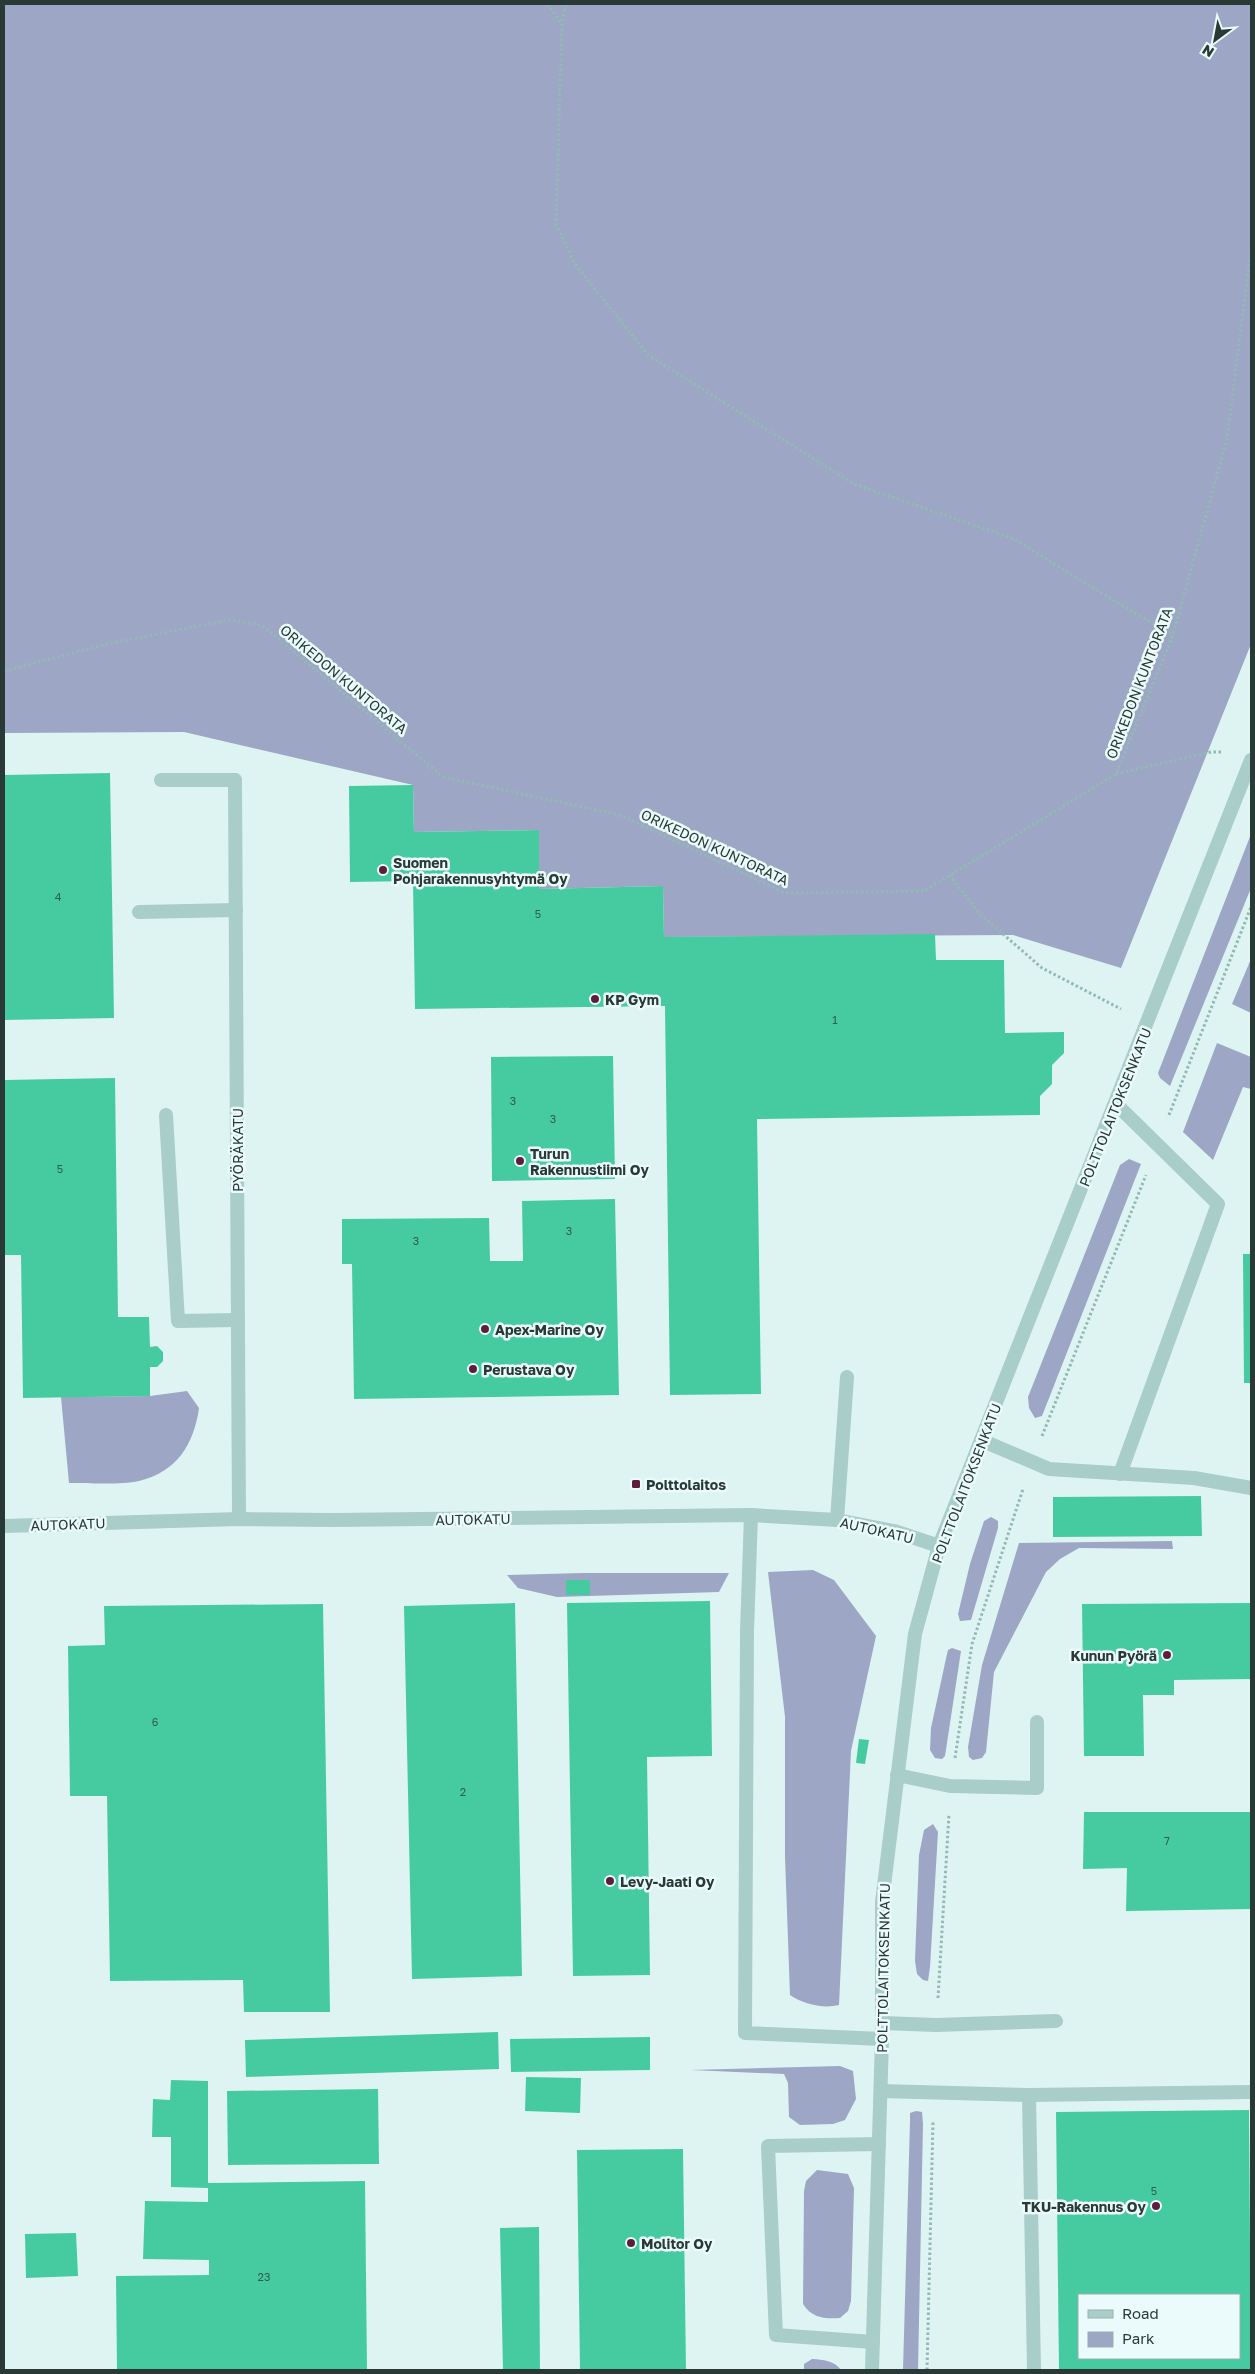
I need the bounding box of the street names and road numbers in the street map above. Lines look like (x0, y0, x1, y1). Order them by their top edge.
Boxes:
street label: ORIKEDON KUNTORATA (1102, 604, 1176, 761)
street label: ORIKEDON KUNTORATA (277, 621, 412, 738)
street label: ORIKEDON KUNTORATA (639, 805, 792, 889)
street label: POLTTOLAITOKSENKATU (1075, 1025, 1155, 1189)
street label: PYÖRÄKATU (229, 1108, 246, 1192)
street label: POLTTOLAITOKSENKATU (928, 1401, 1004, 1565)
street label: AUTOKATU (435, 1510, 511, 1528)
street label: AUTOKATU (839, 1513, 915, 1547)
street label: AUTOKATU (30, 1514, 106, 1534)
street label: POLTTOLAITOKSENKATU (873, 1883, 893, 2053)

